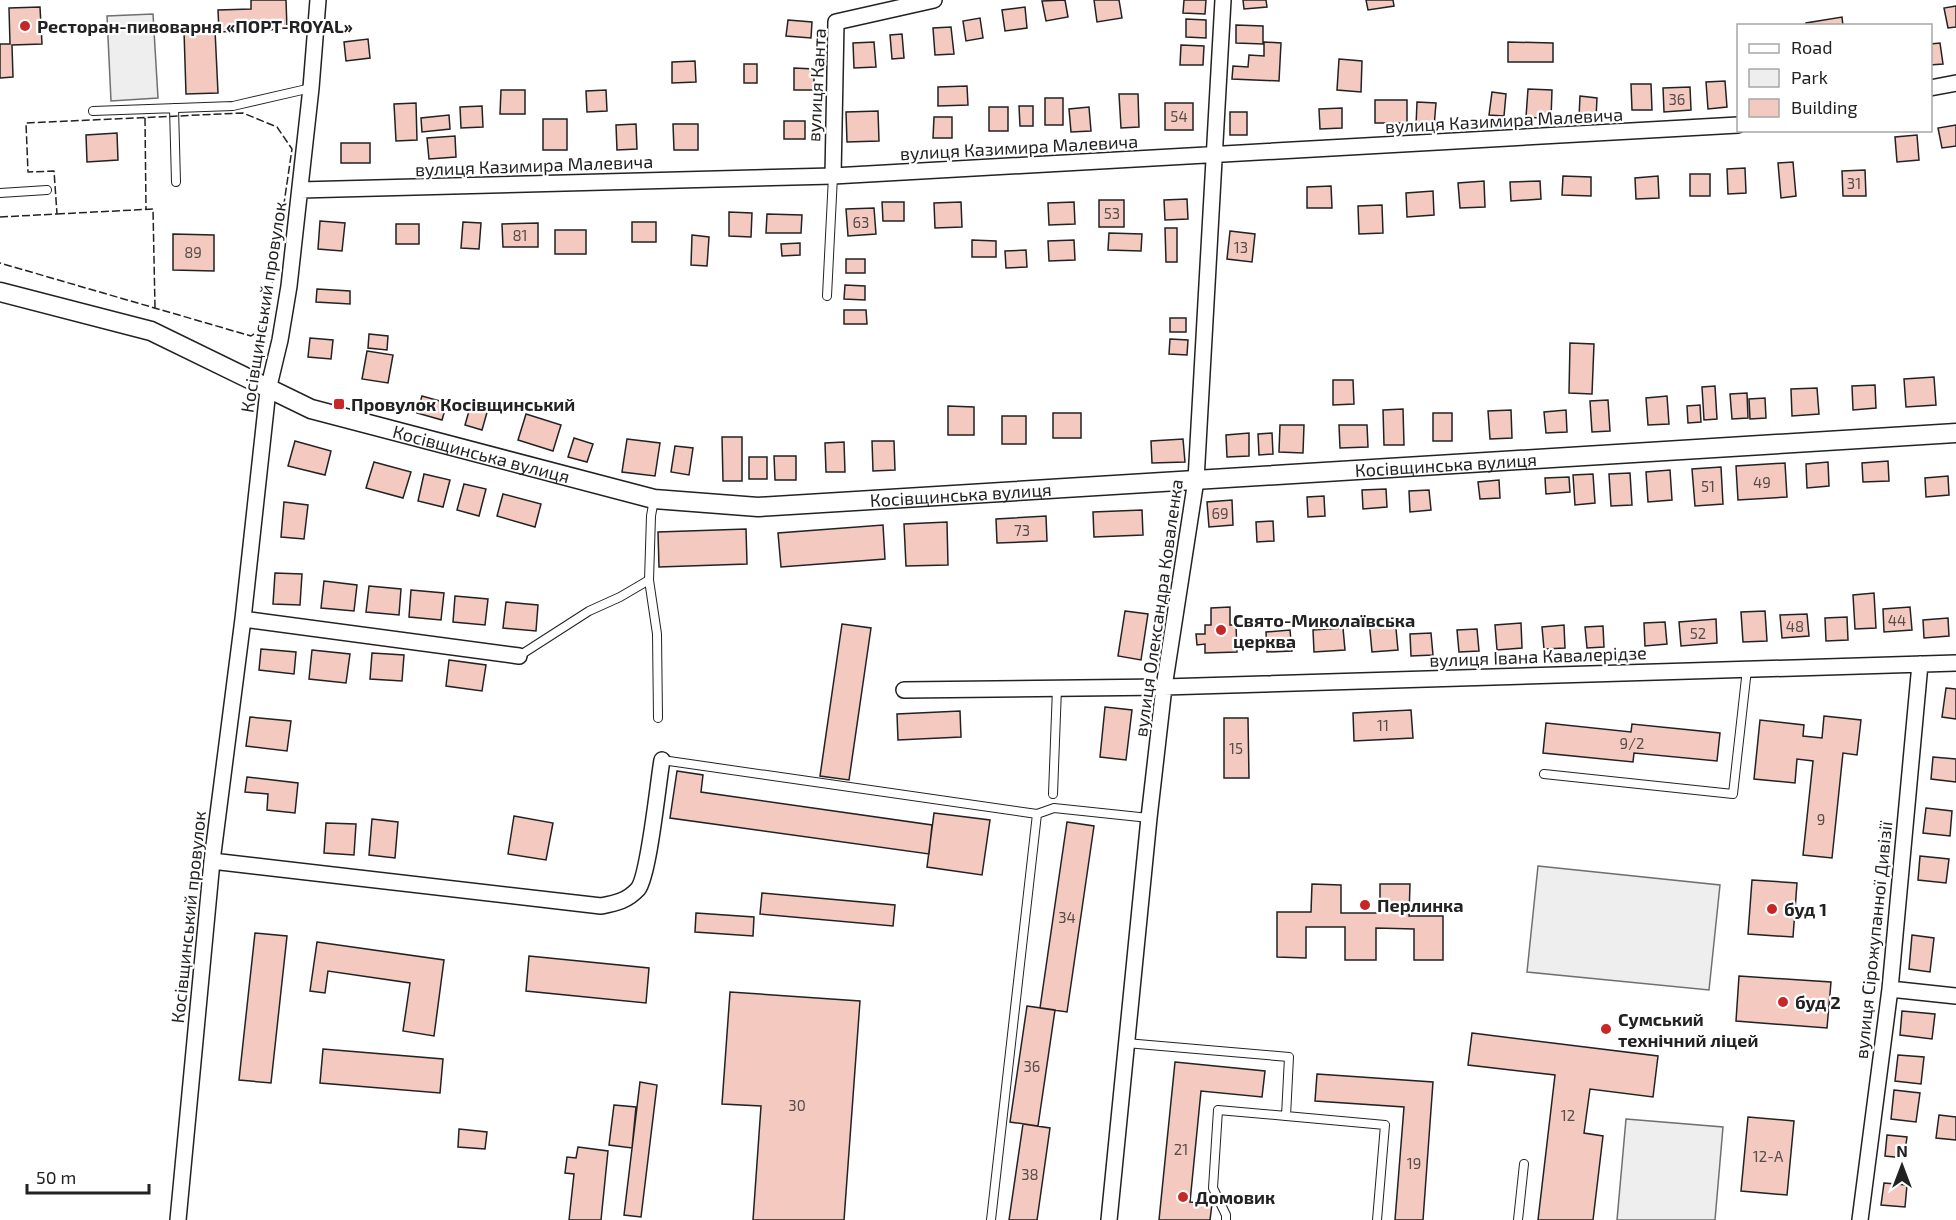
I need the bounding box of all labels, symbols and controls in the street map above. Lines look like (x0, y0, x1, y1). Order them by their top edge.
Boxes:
place label: Ресторан-пивоварня «ПОРТ-ROYAL» (37, 15, 353, 37)
marker: Ресторан-пивоварня «ПОРТ-ROYAL» (18, 19, 32, 33)
legend (1737, 24, 1932, 132)
street label: вулиця Канта (802, 28, 830, 142)
text: Road (1791, 36, 1832, 58)
text: Park (1791, 66, 1828, 88)
house number: 36 (1669, 90, 1685, 108)
text: Building (1791, 96, 1858, 118)
street label: вулиця Казимира Малевича (1384, 103, 1624, 137)
house number: 54 (1170, 107, 1188, 125)
street label: вулиця Казимира Малевича (899, 130, 1139, 164)
street label: вулиця Казимира Малевича (415, 150, 653, 180)
house number: 31 (1847, 174, 1861, 192)
street label: Косівщинський провулок (235, 200, 291, 414)
house number: 53 (1104, 204, 1120, 222)
house number: 63 (853, 213, 869, 231)
house number: 81 (512, 226, 528, 244)
house number: 13 (1234, 238, 1248, 256)
house number: 89 (184, 243, 202, 261)
place label: Провулок Косівщинський (351, 393, 575, 415)
marker: Провулок Косівщинський (332, 397, 346, 411)
street label: Косівщинська вулиця (390, 420, 572, 487)
street label: Косівщинська вулиця (1354, 448, 1537, 481)
house number: 49 (1753, 473, 1771, 491)
house number: 51 (1701, 477, 1715, 495)
street label: Косівщинська вулиця (869, 478, 1052, 511)
street label: вулиця Олександра Коваленка (1129, 478, 1187, 738)
house number: 69 (1211, 504, 1229, 522)
house number: 73 (1014, 521, 1030, 539)
place label: Свято-Миколаївська церква (1233, 609, 1415, 652)
house number: 44 (1888, 611, 1906, 629)
house number: 48 (1786, 617, 1804, 635)
marker: Свято-Миколаївська церква (1214, 623, 1228, 637)
house number: 52 (1690, 624, 1706, 642)
street label: вулиця Івана Кавалерідзе (1429, 641, 1647, 671)
house number: 11 (1377, 716, 1389, 734)
house number: 9/2 (1620, 734, 1644, 752)
house number: 15 (1229, 739, 1243, 757)
street label: Косівщинський провулок (166, 809, 210, 1024)
house number: 9 (1817, 810, 1825, 828)
street label: вулиця Сірожупанної Дивізії (1850, 820, 1896, 1060)
place label: Перлинка (1377, 894, 1464, 916)
marker: Перлинка (1358, 898, 1372, 912)
place label: буд 1 (1784, 898, 1827, 920)
marker: буд 1 (1765, 902, 1779, 916)
house number: 34 (1058, 908, 1076, 926)
place label: буд 2 (1795, 991, 1841, 1013)
marker: буд 2 (1776, 995, 1790, 1009)
place label: Сумський технічний ліцей (1618, 1008, 1758, 1051)
marker: Сумський технічний ліцей (1599, 1022, 1613, 1036)
house number: 36 (1024, 1057, 1040, 1075)
house number: 30 (788, 1096, 806, 1114)
house number: 12 (1561, 1106, 1575, 1124)
north arrow (1872, 1136, 1932, 1196)
house number: 21 (1174, 1140, 1188, 1158)
text: N (1896, 1141, 1908, 1160)
house number: 12-А (1753, 1147, 1784, 1165)
house number: 19 (1407, 1154, 1421, 1172)
scale bar (27, 1157, 148, 1195)
house number: 38 (1021, 1165, 1039, 1183)
text: 50 m (36, 1166, 76, 1188)
place label: Домовик (1195, 1186, 1275, 1208)
marker: Домовик (1176, 1190, 1190, 1204)

